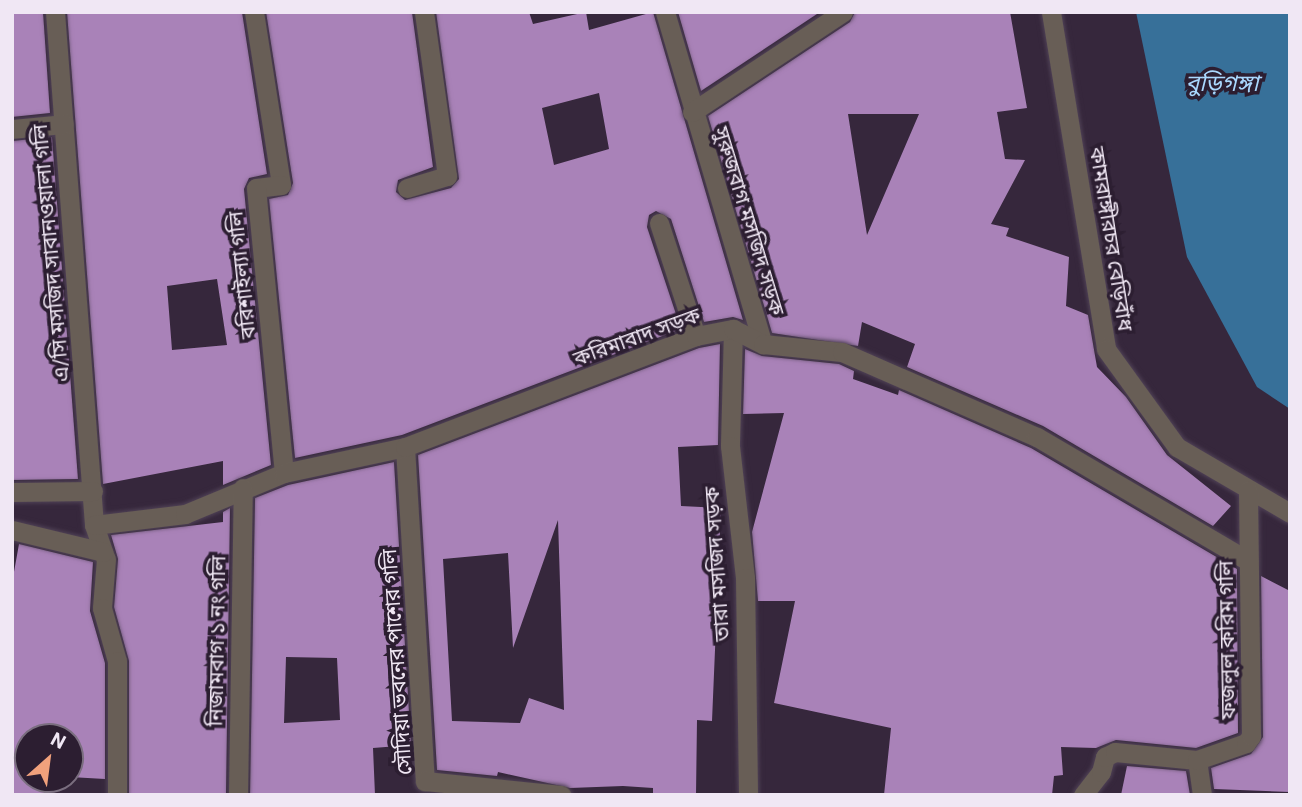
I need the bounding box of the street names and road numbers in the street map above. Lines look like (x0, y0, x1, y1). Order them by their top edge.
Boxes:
street label: এ/সি মসজিদ সাবানওয়ালা গলি (27, 123, 75, 383)
street label: সুরুজবাগ মসজিদ সড়ক (708, 124, 790, 318)
street label: কামরাঙ্গীরচর বেড়িবাঁধ (1084, 145, 1138, 333)
street label: বরিশাইল্যা গলি (223, 210, 261, 340)
street label: করিমাবাদ সড়ক (570, 302, 704, 372)
street label: তারা মসজিদ সড়ক (699, 486, 735, 642)
street label: সৌদিয়া ভবনের পাশের গলি (377, 548, 417, 776)
street label: নিজামবাগ ১ নং গলি (203, 555, 231, 727)
street label: ফজলুল করিম গলি (1213, 560, 1241, 720)

